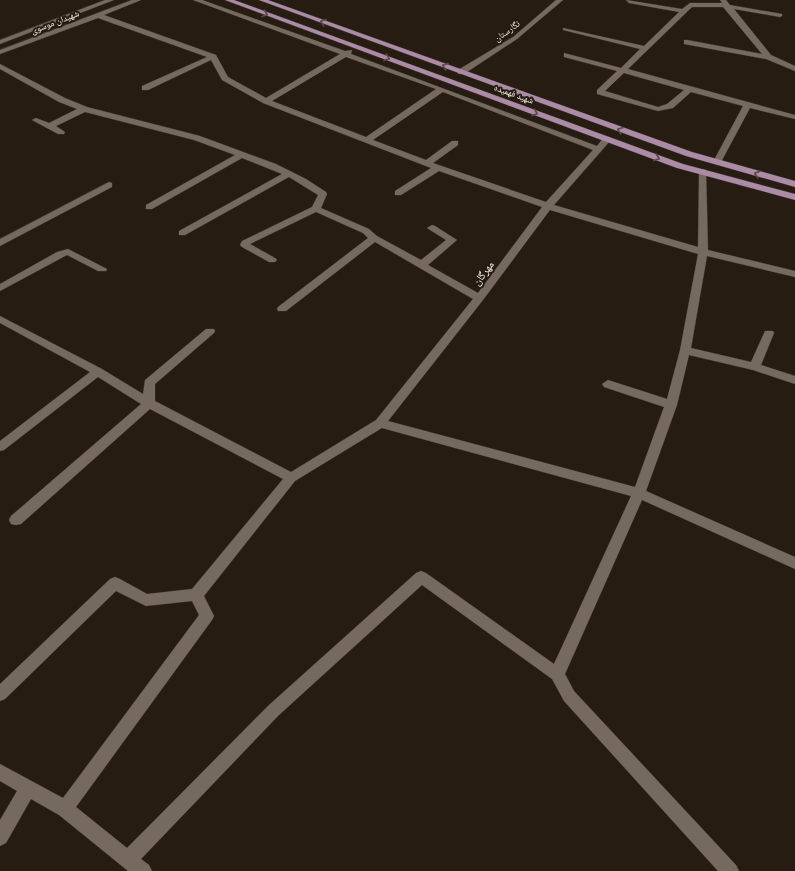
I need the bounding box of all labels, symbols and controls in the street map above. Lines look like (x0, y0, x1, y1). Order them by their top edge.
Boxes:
street label: شهیدان موسوی (30, 8, 81, 36)
one-way arrow (261, 9, 268, 17)
one-way arrow (320, 18, 327, 27)
street label: نگارستان (492, 18, 522, 44)
one-way arrow (383, 54, 390, 62)
one-way arrow (442, 63, 449, 71)
street label: شهید فهمیده (493, 82, 535, 106)
one-way arrow (532, 108, 539, 116)
one-way arrow (617, 126, 624, 134)
one-way arrow (654, 153, 661, 161)
one-way arrow (754, 170, 761, 179)
street label: مهرگان (470, 258, 497, 288)

